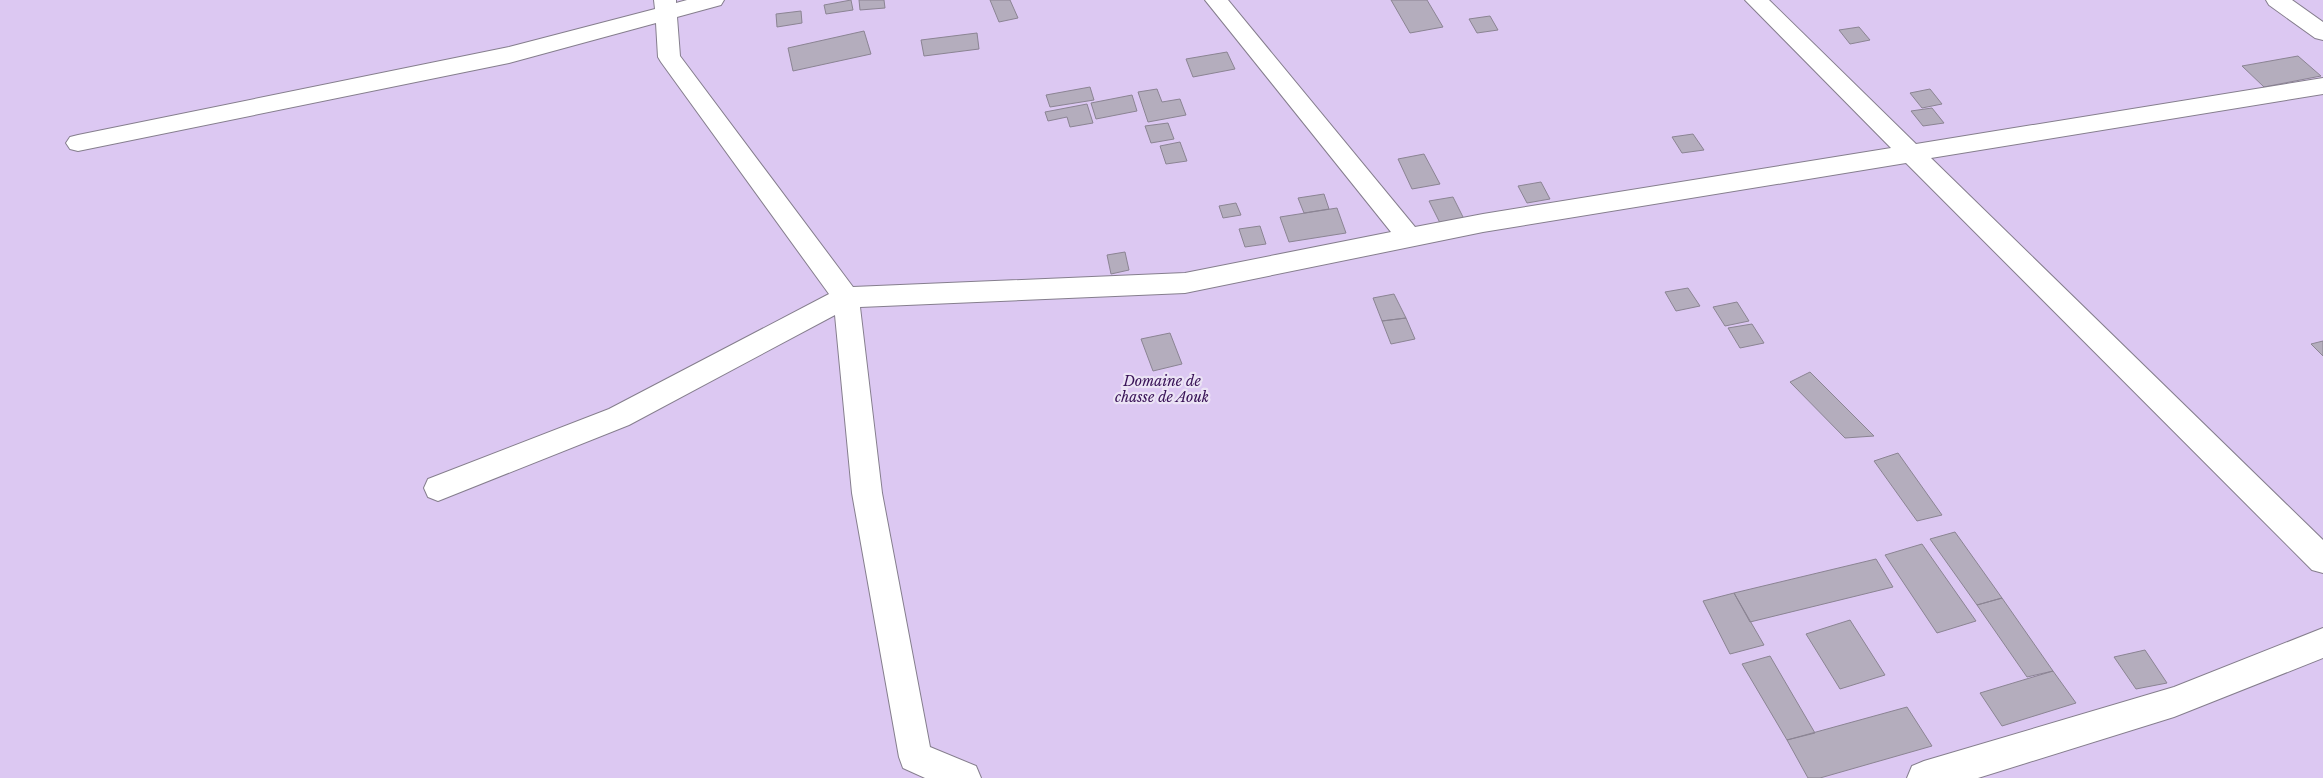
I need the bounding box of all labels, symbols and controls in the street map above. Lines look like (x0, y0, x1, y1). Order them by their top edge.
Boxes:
park label: Domaine de chasse de Aouk (1115, 372, 1209, 406)

